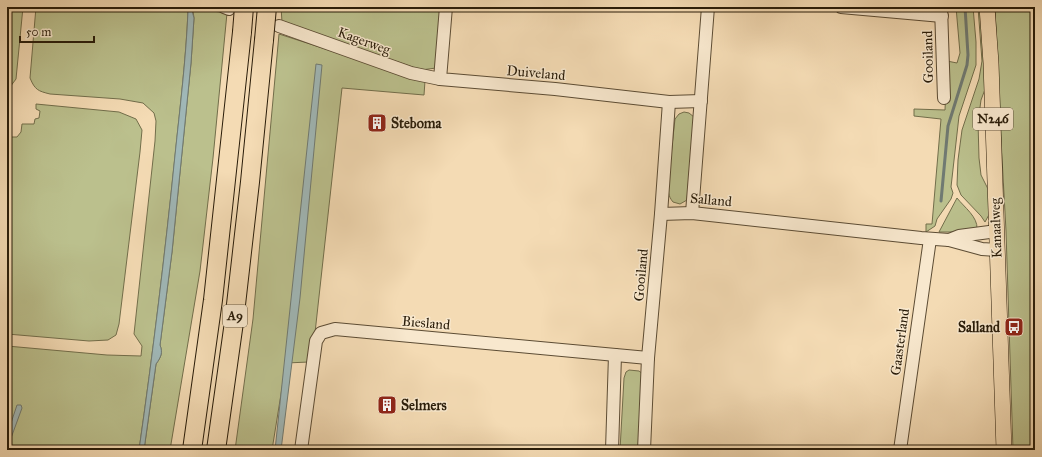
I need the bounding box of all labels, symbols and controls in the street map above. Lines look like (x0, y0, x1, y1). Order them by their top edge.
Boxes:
scale bar (20, 18, 94, 44)
street label: Kagerweg (335, 24, 393, 59)
text: 50 m (26, 25, 51, 39)
street label: Gooiland (919, 30, 937, 84)
street label: Duiveland (506, 62, 566, 84)
road number: N246 (973, 108, 1013, 130)
building icon: Steboma (366, 112, 388, 134)
place label: Steboma (391, 115, 443, 132)
street label: Salland (689, 190, 733, 210)
street label: Kanaalweg (986, 197, 1006, 258)
street label: Gooiland (630, 248, 652, 302)
road number: A9 (223, 305, 247, 327)
street label: Gaasterland (887, 307, 913, 377)
street label: Biesland (401, 312, 451, 334)
bus stop icon: Salland (1003, 316, 1025, 338)
place label: Salland (958, 319, 1001, 336)
building icon: Selmers (376, 394, 398, 416)
place label: Selmers (401, 397, 447, 414)

